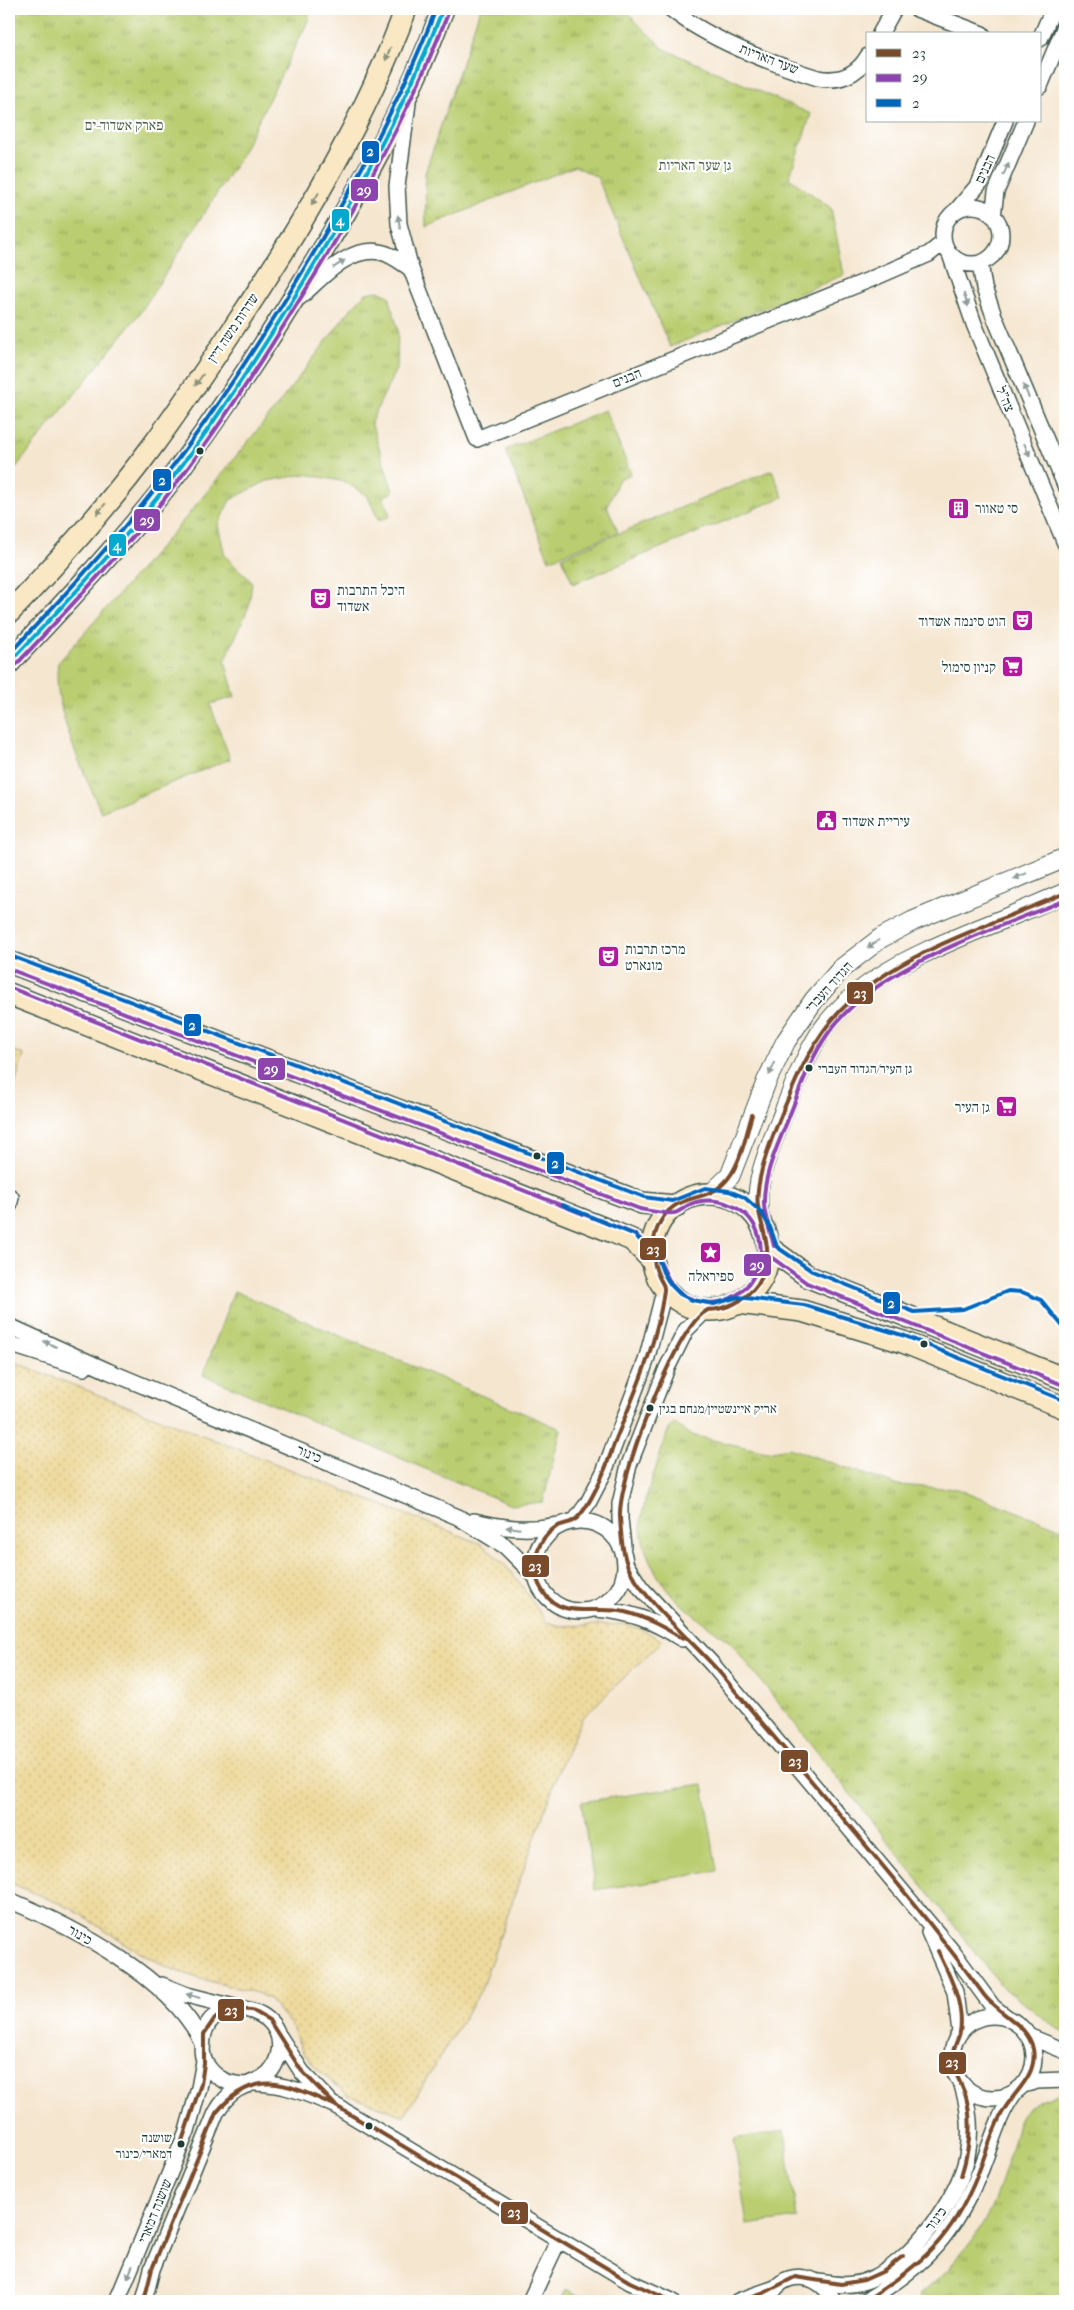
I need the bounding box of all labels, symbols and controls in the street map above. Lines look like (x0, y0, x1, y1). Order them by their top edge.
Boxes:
legend (866, 32, 1042, 122)
street label: שער האריות (737, 40, 801, 78)
text: 23 (912, 44, 926, 62)
one-way arrow (384, 47, 392, 61)
text: 29 (912, 68, 928, 86)
text: 2 (912, 94, 920, 112)
park label: פארק אשדוד-ים (85, 117, 163, 134)
line badge: 2 (361, 140, 380, 164)
text: 2 (366, 143, 374, 160)
street label: הבנים (971, 152, 999, 186)
park label: גן שער האריות (659, 157, 732, 174)
one-way arrow (1002, 162, 1010, 177)
line badge: 29 (350, 178, 379, 202)
text: 29 (357, 182, 371, 199)
one-way arrow (311, 193, 320, 206)
line badge: 4 (331, 208, 350, 232)
text: 4 (335, 212, 345, 229)
one-way arrow (395, 214, 403, 229)
one-way arrow (333, 259, 346, 269)
street label: שדרות משה דיין (204, 290, 263, 366)
one-way arrow (963, 292, 970, 307)
street label: הבנים (610, 364, 644, 392)
one-way arrow (194, 373, 204, 387)
one-way arrow (1022, 383, 1030, 398)
street label: צה"ל (992, 384, 1018, 415)
one-way arrow (1023, 443, 1031, 457)
unlabelled marker (195, 446, 205, 456)
line badge: 2 (152, 468, 172, 492)
text: 2 (158, 472, 166, 489)
building icon: סי טאוור (947, 496, 971, 520)
place label: סי טאוור (975, 500, 1018, 517)
one-way arrow (95, 503, 106, 516)
line badge: 29 (133, 508, 161, 532)
text: 29 (140, 512, 154, 529)
line badge: 4 (108, 533, 127, 557)
text: 4 (112, 537, 122, 554)
place label: היכל התרבות אשדוד (337, 582, 405, 615)
theatre icon: היכל התרבות אשדוד (309, 586, 333, 610)
theatre icon: הוט סינמה אשדוד (1010, 609, 1034, 633)
place label: הוט סינמה אשדוד (918, 613, 1006, 630)
supermarket icon: קניון סימול (1000, 655, 1024, 679)
place label: קניון סימול (941, 659, 996, 676)
public building icon: עיריית אשדוד (814, 809, 838, 833)
place label: עיריית אשדוד (842, 813, 910, 830)
one-way arrow (1013, 873, 1027, 881)
one-way arrow (866, 939, 879, 949)
place label: מרכז תרבות מונארט (625, 941, 685, 974)
theatre icon: מרכז תרבות מונארט (597, 945, 621, 969)
street label: הגדוד העברי (802, 958, 856, 1016)
line badge: 23 (846, 981, 874, 1005)
text: 23 (854, 985, 867, 1002)
line badge: 2 (183, 1013, 202, 1037)
text: 2 (188, 1017, 196, 1034)
line badge: 29 (257, 1057, 286, 1081)
text: 29 (264, 1061, 278, 1078)
place label: גן העיר/הגדוד העברי (818, 1061, 912, 1076)
one-way arrow (768, 1062, 776, 1076)
marker: גן העיר/הגדוד העברי (804, 1063, 814, 1073)
supermarket icon: גן העיר (994, 1095, 1018, 1119)
place label: גן העיר (955, 1099, 990, 1116)
unlabelled marker (532, 1151, 542, 1161)
line badge: 2 (546, 1151, 565, 1175)
text: 2 (551, 1155, 559, 1172)
line badge: 23 (639, 1237, 667, 1261)
text: 23 (647, 1241, 660, 1258)
place icon: ספיראלה (699, 1241, 723, 1265)
line badge: 29 (743, 1253, 772, 1277)
text: 29 (750, 1257, 764, 1274)
place label: ספיראלה (688, 1268, 734, 1285)
line badge: 2 (882, 1291, 901, 1315)
text: 2 (887, 1295, 895, 1312)
unlabelled marker (919, 1339, 929, 1349)
one-way arrow (43, 1340, 58, 1348)
place label: אריק איינשטיין/מנחם בגין (659, 1401, 777, 1416)
marker: אריק איינשטיין/מנחם בגין (645, 1403, 655, 1413)
street label: כינור (294, 1441, 324, 1467)
one-way arrow (505, 1524, 521, 1532)
line badge: 23 (521, 1554, 550, 1578)
text: 23 (529, 1558, 542, 1575)
line badge: 23 (780, 1749, 809, 1773)
text: 23 (789, 1753, 802, 1770)
street label: כינור (65, 1921, 95, 1949)
one-way arrow (186, 1992, 201, 2000)
line badge: 23 (217, 1998, 245, 2022)
text: 23 (225, 2002, 238, 2019)
line badge: 23 (938, 2051, 967, 2075)
text: 23 (946, 2054, 959, 2071)
unlabelled marker (364, 2121, 374, 2131)
place label: שושנה דמארי/כינור (115, 2130, 172, 2161)
marker: שושנה דמארי/כינור (176, 2139, 186, 2149)
street label: שושנה דמארי (134, 2176, 176, 2246)
line badge: 23 (500, 2201, 529, 2225)
text: 23 (508, 2204, 521, 2221)
street label: כינור (921, 2204, 951, 2234)
one-way arrow (126, 2265, 134, 2279)

